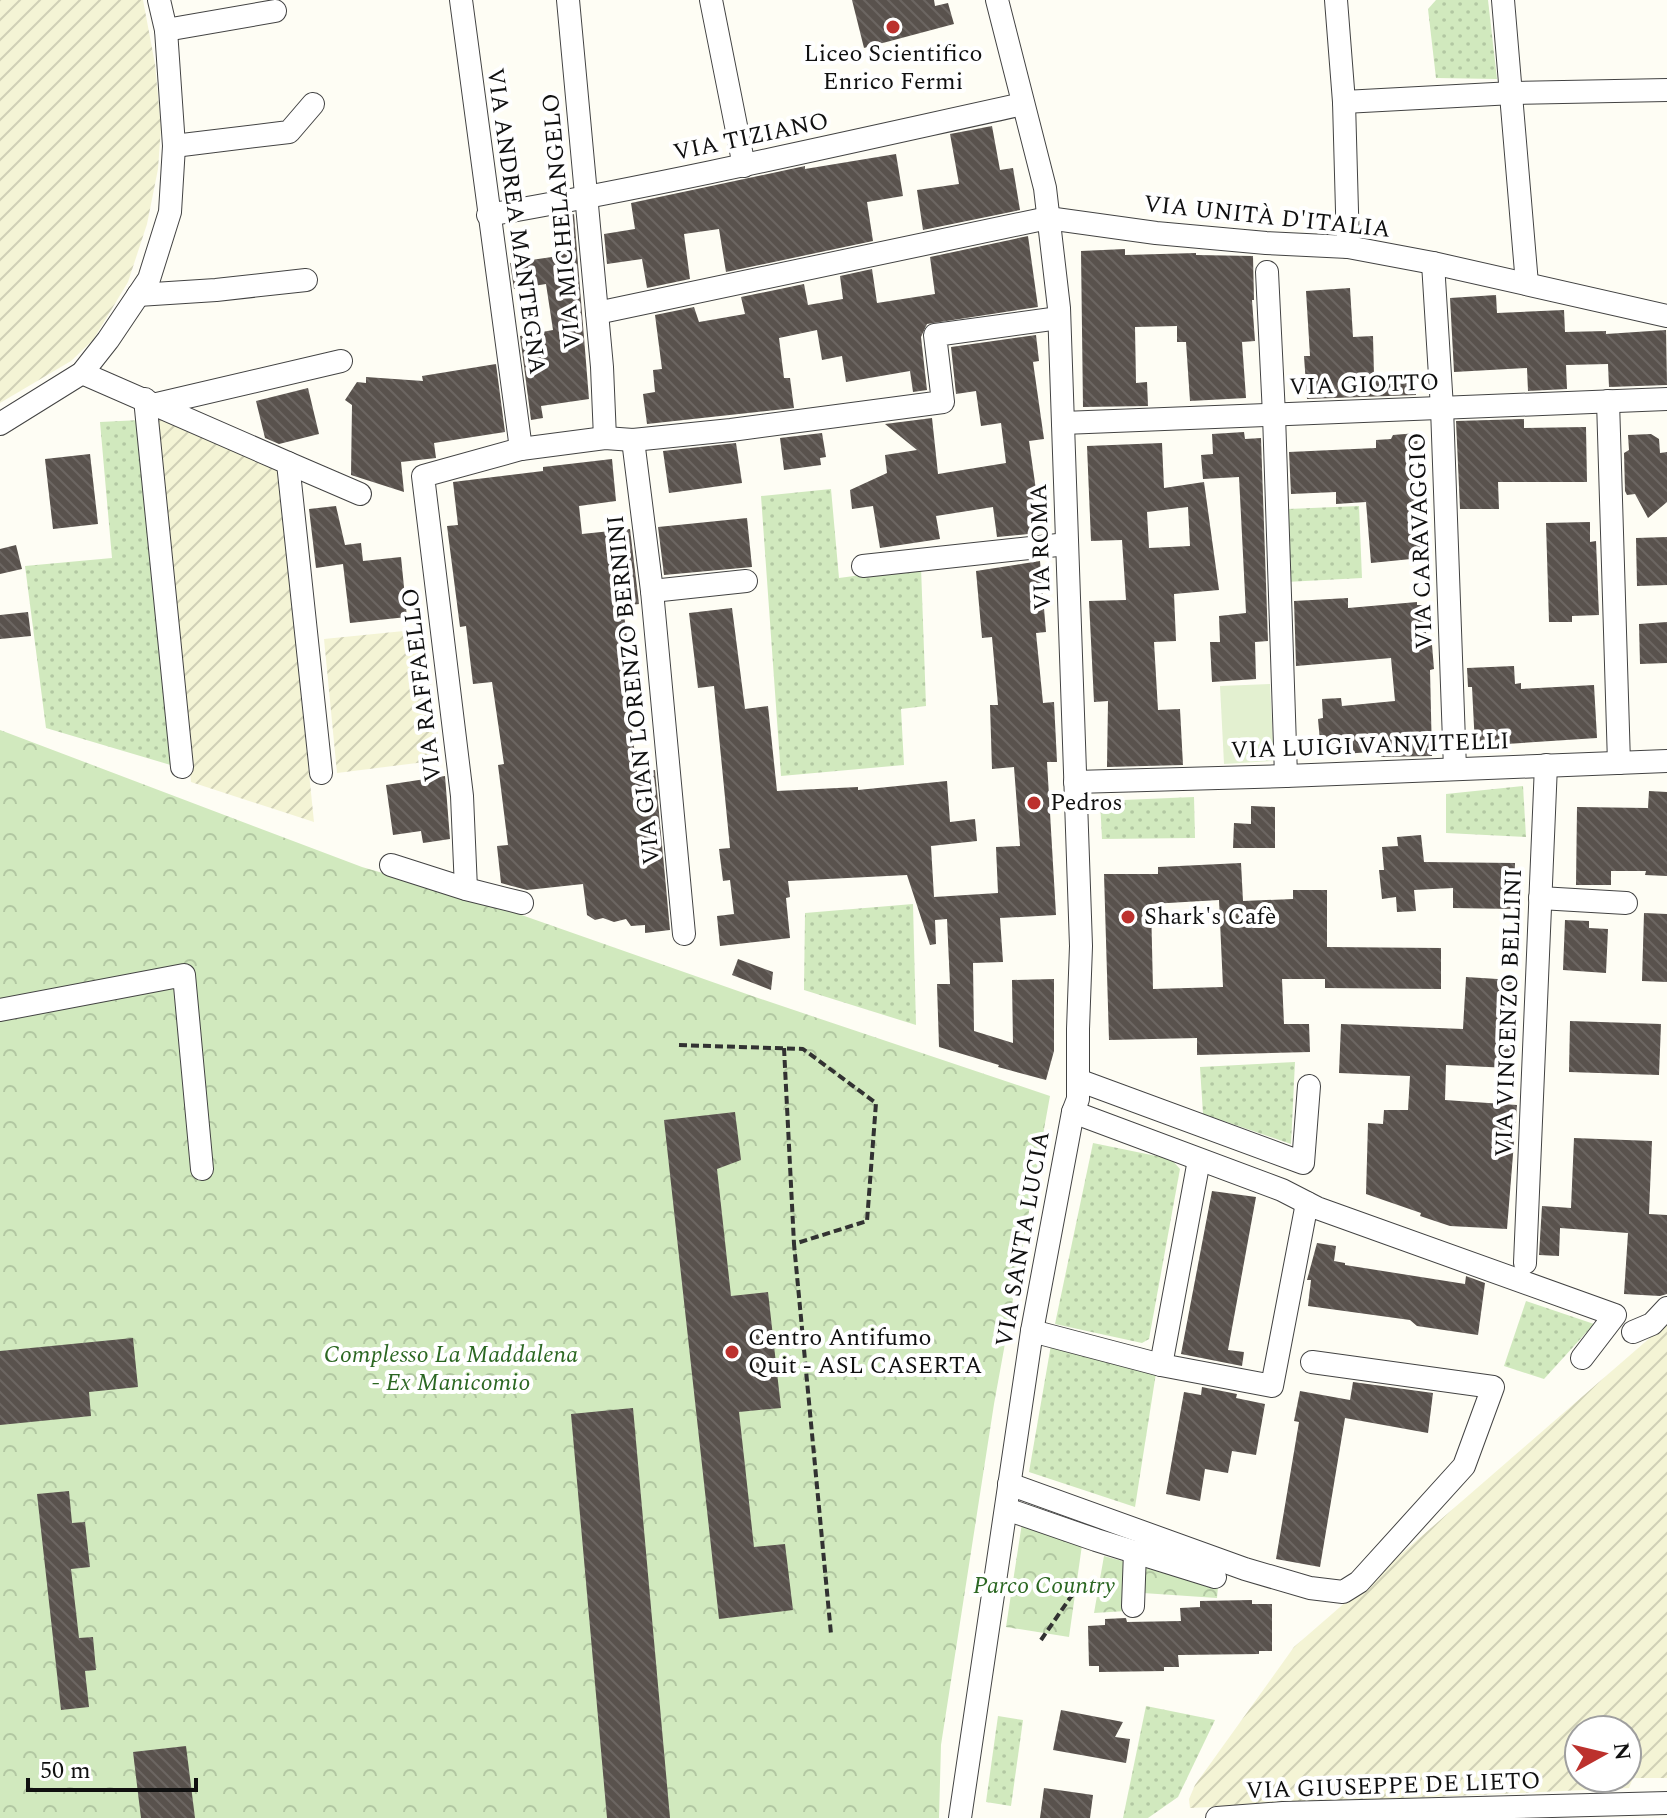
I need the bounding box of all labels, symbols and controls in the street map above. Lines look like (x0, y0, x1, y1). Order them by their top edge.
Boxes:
marker: Liceo Scientifico Enrico Fermi (884, 18, 902, 36)
place label: Liceo Scientifico Enrico Fermi (804, 36, 982, 100)
street label: VIA ANDREA MANTEGNA (477, 65, 555, 377)
street label: VIA MICHELANGELO (533, 92, 591, 350)
street label: VIA TIZIANO (670, 103, 832, 171)
street label: VIA UNITÀ D'ITALIA (1142, 186, 1392, 248)
street label: VIA GIOTTO (1288, 364, 1440, 406)
street label: VIA CARAVAGGIO (1399, 432, 1443, 650)
street label: VIA ROMA (1021, 483, 1061, 611)
street label: VIA GIAN LORENZO BERNINI (598, 513, 670, 867)
street label: VIA RAFFAELLO (392, 586, 452, 784)
street label: VIA LUIGI VANVITELLI (1230, 723, 1510, 769)
place label: Pedros (1050, 785, 1123, 821)
marker: Pedros (1025, 794, 1043, 812)
street label: VIA VINCENZO BELLINI (1486, 868, 1532, 1158)
place label: Shark's Cafè (1144, 899, 1276, 935)
marker: Shark's Cafè (1119, 908, 1137, 926)
street label: VIA SANTA LUCIA (986, 1128, 1060, 1350)
place label: Centro Antifumo Quit - ASL CASERTA (748, 1320, 982, 1384)
park label: Complesso La Maddalena - Ex Manicomio (324, 1337, 578, 1401)
marker: Centro Antifumo Quit - ASL CASERTA (723, 1343, 741, 1361)
park label: Parco Country (973, 1568, 1115, 1604)
north arrow (1563, 1714, 1643, 1794)
text: N (1604, 1740, 1639, 1763)
scale bar (28, 1742, 196, 1792)
text: 50 m (40, 1753, 91, 1789)
street label: VIA GIUSEPPE DE LIETO (1245, 1763, 1541, 1809)

